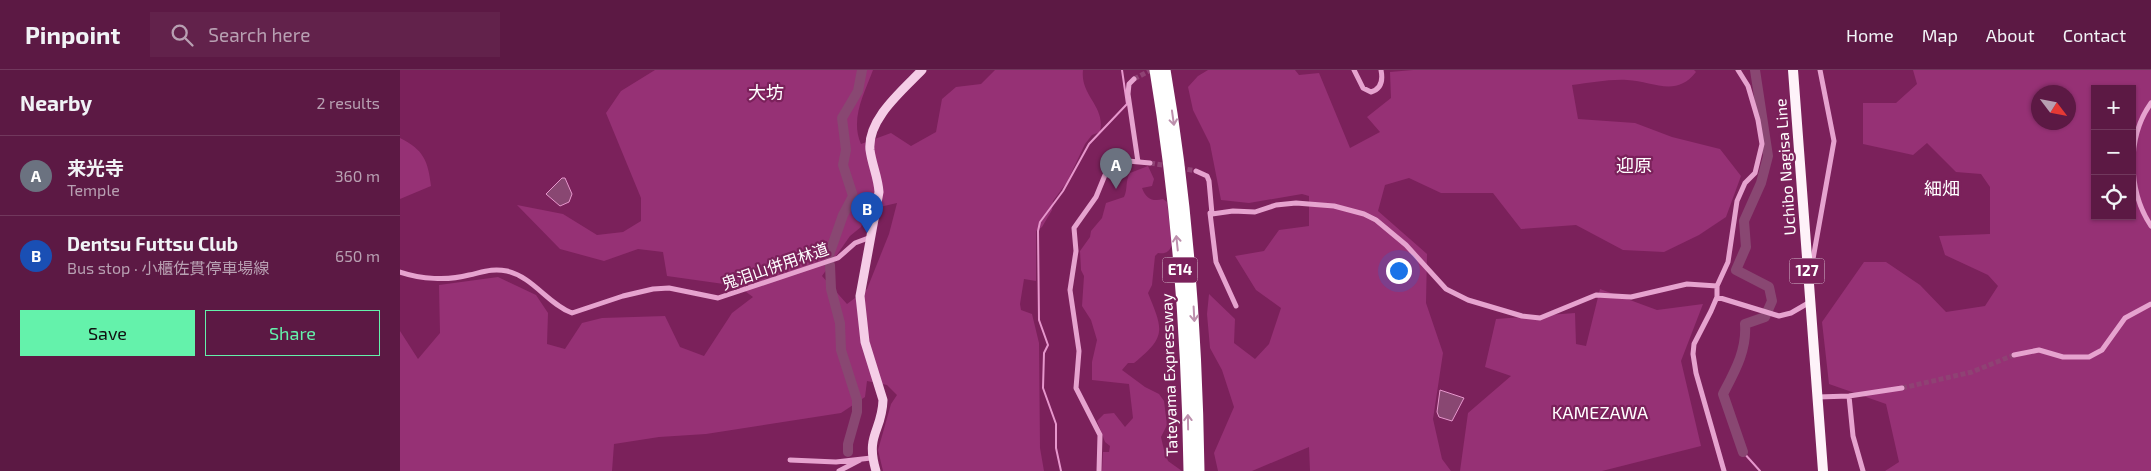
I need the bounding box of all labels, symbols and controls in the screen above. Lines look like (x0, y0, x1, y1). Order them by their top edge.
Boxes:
search box (150, 12, 500, 57)
text: Pinpoint (25, 20, 120, 49)
icon: search (168, 21, 196, 49)
text: Search here (208, 23, 310, 46)
text: Home (1846, 24, 1894, 46)
text: Map (1922, 24, 1958, 46)
text: About (1986, 24, 2035, 46)
text: Contact (2063, 24, 2126, 46)
district label: 大坊 (748, 81, 784, 103)
north arrow (2031, 85, 2076, 130)
map controls (2091, 85, 2136, 220)
button: + (2091, 85, 2136, 130)
text: Nearby (20, 90, 92, 115)
text: 2 results (317, 93, 380, 112)
street label: Uchibo Nagisa Line (1770, 98, 1799, 236)
one-way arrow (1168, 110, 1178, 126)
button: − (2091, 130, 2136, 175)
pin: A (1100, 148, 1132, 189)
district label: 迎原 (1616, 154, 1652, 176)
text: 来光寺 (67, 156, 124, 179)
text: A (31, 166, 41, 185)
text: 360 m (335, 166, 380, 185)
button: locate (2091, 175, 2136, 220)
district label: 細畑 (1924, 177, 1960, 199)
text: Temple (67, 180, 120, 199)
pin: B (851, 192, 883, 233)
text: Dentsu Futtsu Club (67, 232, 238, 255)
one-way arrow (1172, 235, 1182, 251)
street label: 鬼泪山併用林道 (719, 238, 831, 293)
text: B (31, 246, 41, 265)
text: 650 m (335, 246, 380, 265)
text: Bus stop · 小櫃佐貫停車場線 (67, 258, 269, 277)
road number: E14 (1162, 258, 1198, 282)
your location (1386, 258, 1412, 284)
road number: 127 (1790, 258, 1824, 284)
street label: Tateyama Expressway (1156, 293, 1181, 457)
one-way arrow (1189, 306, 1198, 322)
button: Save (20, 310, 195, 356)
button: Share (205, 310, 380, 356)
district label: KAMEZAWA (1552, 401, 1649, 423)
one-way arrow (1183, 415, 1193, 431)

